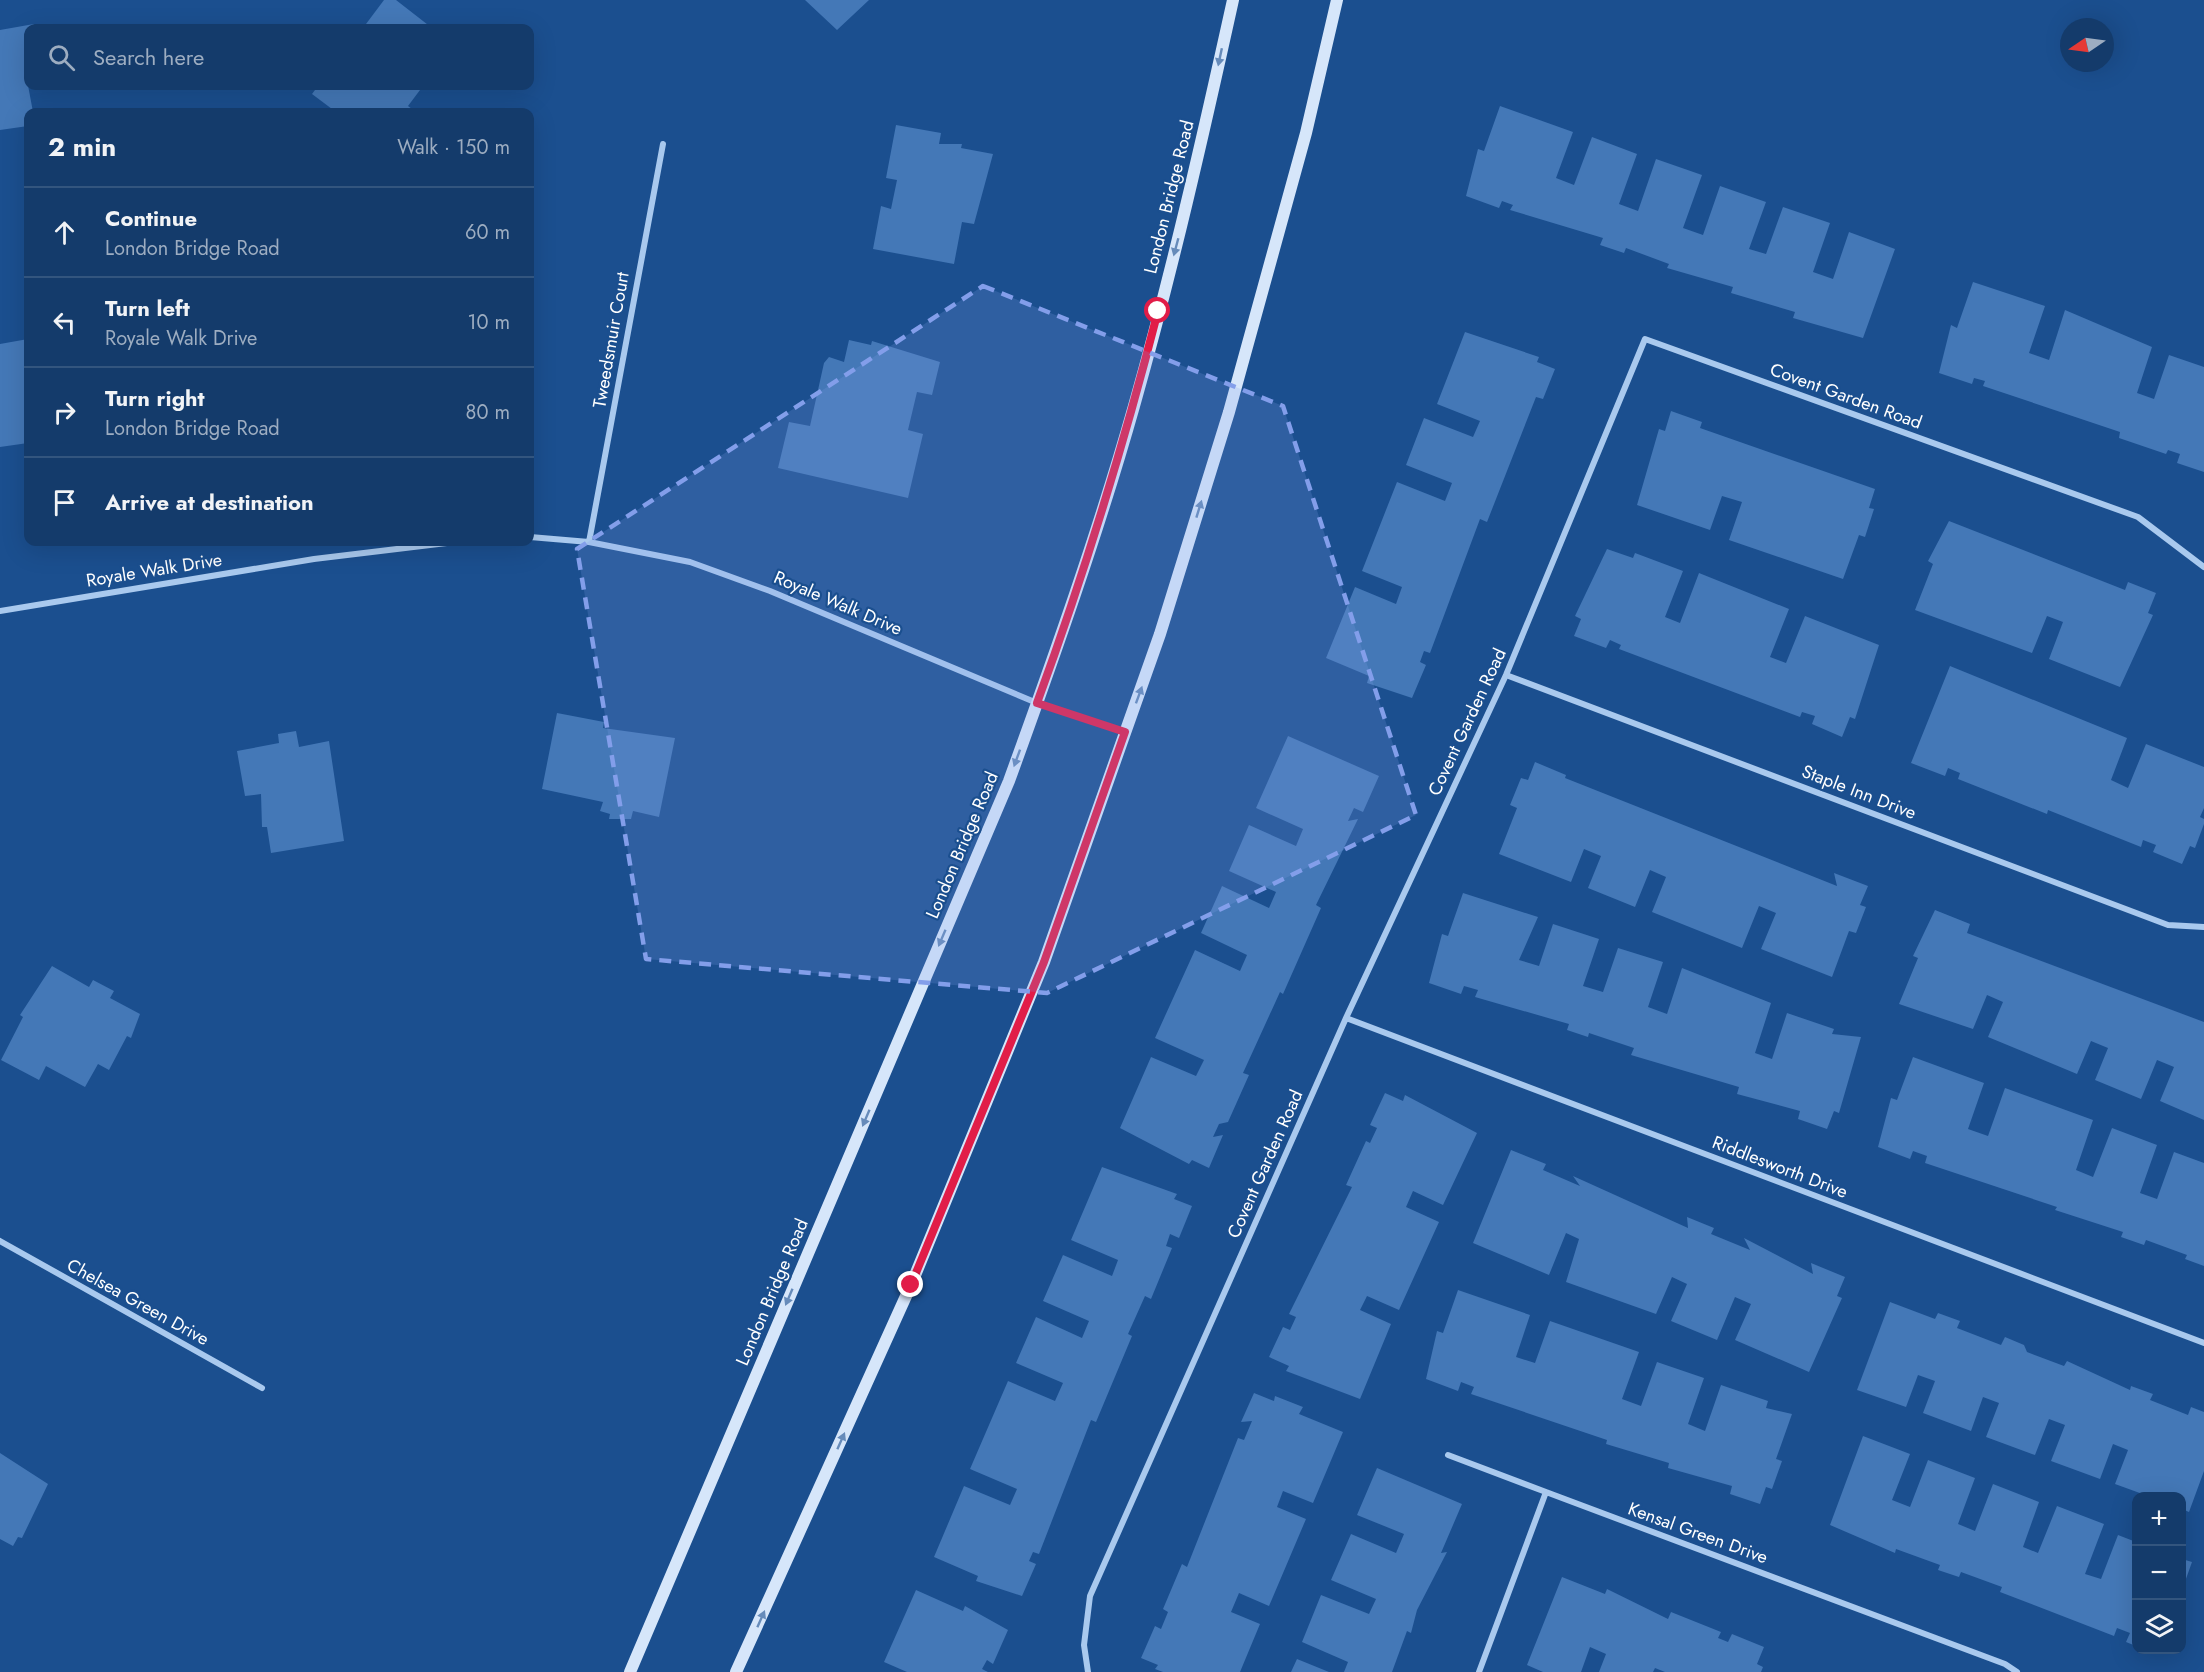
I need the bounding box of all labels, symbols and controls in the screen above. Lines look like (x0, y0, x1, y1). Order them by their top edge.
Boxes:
north arrow (2060, 18, 2114, 72)
search box (24, 24, 534, 90)
icon: search (45, 41, 78, 74)
text: Search here (93, 41, 204, 73)
one-way arrow (1215, 48, 1224, 67)
street label: London Bridge Road (1137, 118, 1201, 276)
text: 2 min (48, 128, 116, 166)
text: Walk · 150 m (397, 133, 510, 162)
text: Continue (105, 202, 197, 234)
icon: ahead (48, 216, 81, 249)
text: 60 m (465, 218, 510, 247)
text: London Bridge Road (105, 234, 280, 263)
one-way arrow (1170, 238, 1180, 256)
street label: Tweedsmuir Court (586, 269, 636, 410)
text: Turn left (105, 292, 190, 324)
route start (1144, 297, 1170, 323)
icon: left (48, 306, 81, 339)
text: 10 m (467, 308, 510, 337)
text: Royale Walk Drive (105, 324, 257, 353)
street label: Covent Garden Road (1766, 356, 1926, 436)
text: Turn right (105, 382, 205, 414)
icon: right (48, 396, 81, 429)
text: 80 m (465, 398, 510, 427)
text: London Bridge Road (105, 414, 280, 443)
icon: arrive (48, 486, 81, 519)
text: Arrive at destination (105, 486, 314, 518)
one-way arrow (1195, 500, 1204, 518)
street label: Royale Walk Drive (84, 546, 224, 594)
street label: Royale Walk Drive (770, 564, 906, 642)
street label: Covent Garden Road (1421, 644, 1513, 800)
one-way arrow (1134, 685, 1144, 703)
one-way arrow (1012, 749, 1022, 767)
street label: Staple Inn Drive (1798, 758, 1920, 826)
street label: London Bridge Road (919, 768, 1005, 922)
one-way arrow (937, 930, 947, 948)
street label: Covent Garden Road (1221, 1086, 1309, 1242)
one-way arrow (861, 1109, 871, 1127)
street label: Riddlesworth Drive (1709, 1129, 1851, 1205)
street label: London Bridge Road (729, 1215, 815, 1369)
street label: Chelsea Green Drive (62, 1252, 214, 1352)
route end (897, 1271, 923, 1297)
one-way arrow (784, 1288, 793, 1306)
one-way arrow (837, 1432, 846, 1450)
map controls (2132, 1492, 2186, 1654)
button: + (2132, 1492, 2186, 1546)
street label: Kensal Green Drive (1624, 1496, 1772, 1570)
button: − (2132, 1546, 2186, 1600)
button: layers (2132, 1600, 2186, 1654)
one-way arrow (756, 1610, 765, 1627)

